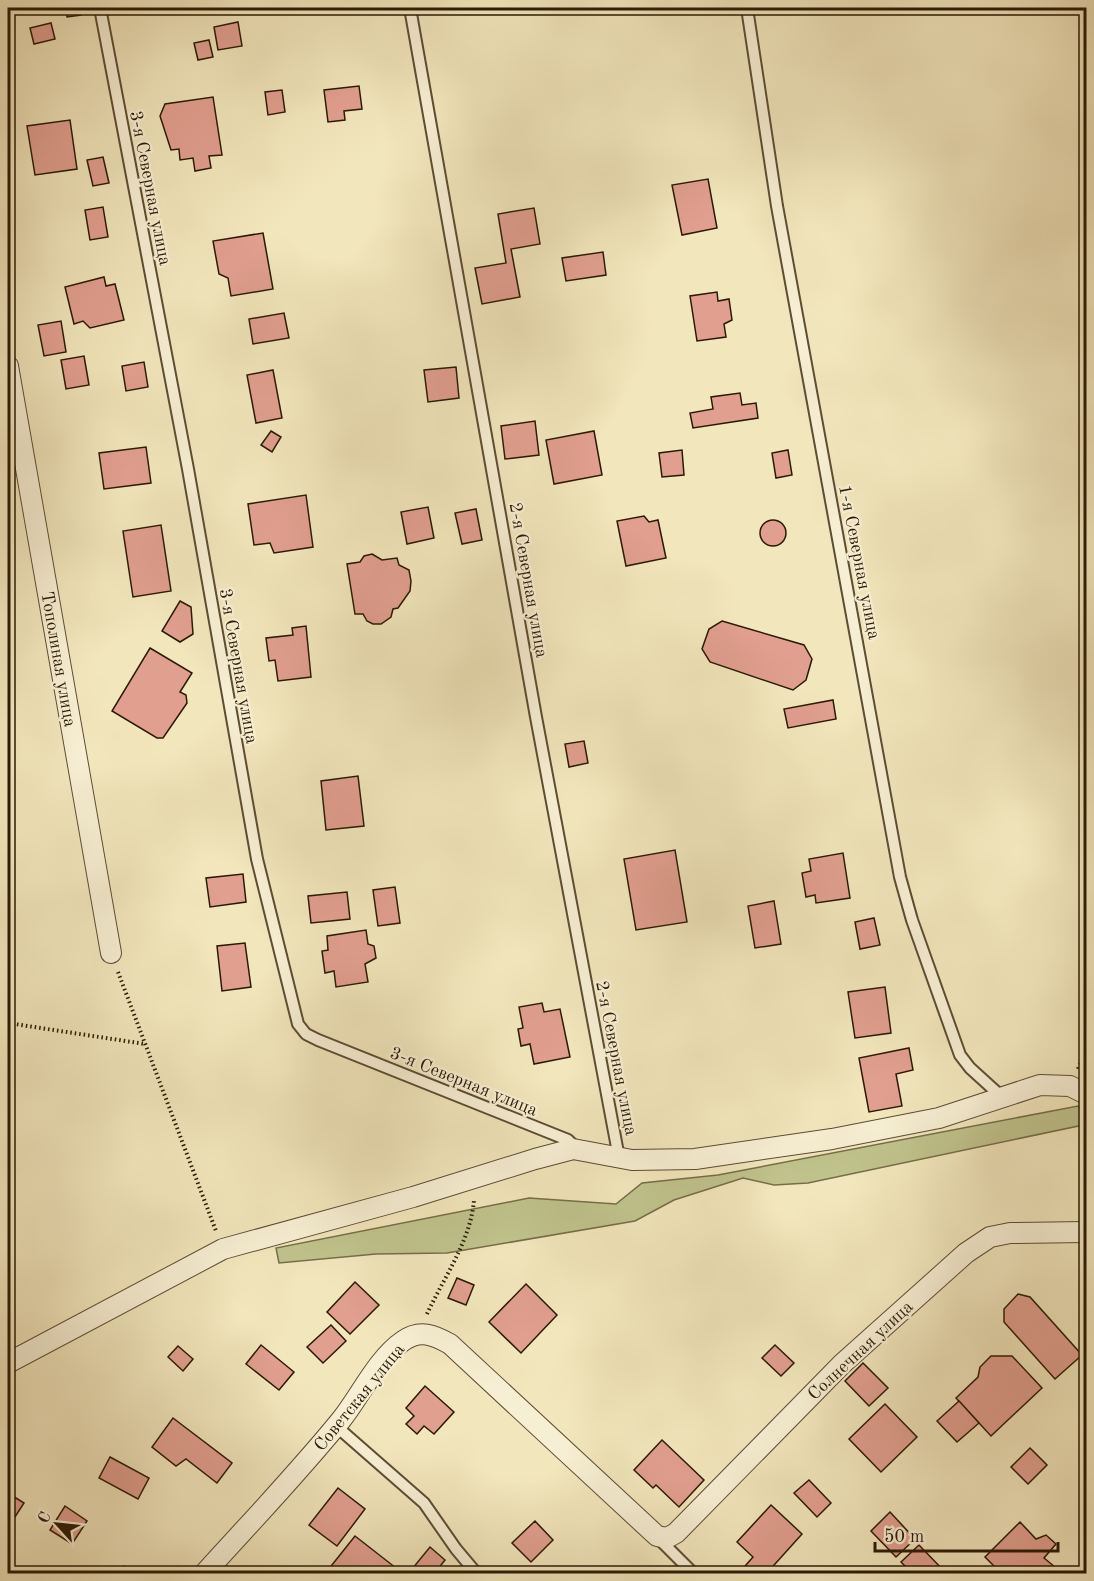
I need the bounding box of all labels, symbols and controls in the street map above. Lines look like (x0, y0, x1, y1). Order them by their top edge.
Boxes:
street label: 3-я Северная улица (126, 109, 174, 267)
street label: 1-я Северная улица (835, 483, 883, 641)
street label: 2-я Северная улица (505, 501, 551, 659)
street label: 3-я Северная улица (215, 587, 261, 745)
street label: Тополиная улица (37, 590, 79, 728)
street label: 2-я Северная улица (592, 979, 640, 1137)
street label: 3-я Северная улица (387, 1044, 540, 1120)
street label: Солнечная улица (805, 1298, 917, 1404)
street label: Советская улица (311, 1340, 409, 1455)
north arrow (27, 1494, 87, 1554)
text: С (36, 1510, 55, 1526)
scale bar (875, 1515, 1058, 1553)
text: 50 m (884, 1528, 924, 1546)

